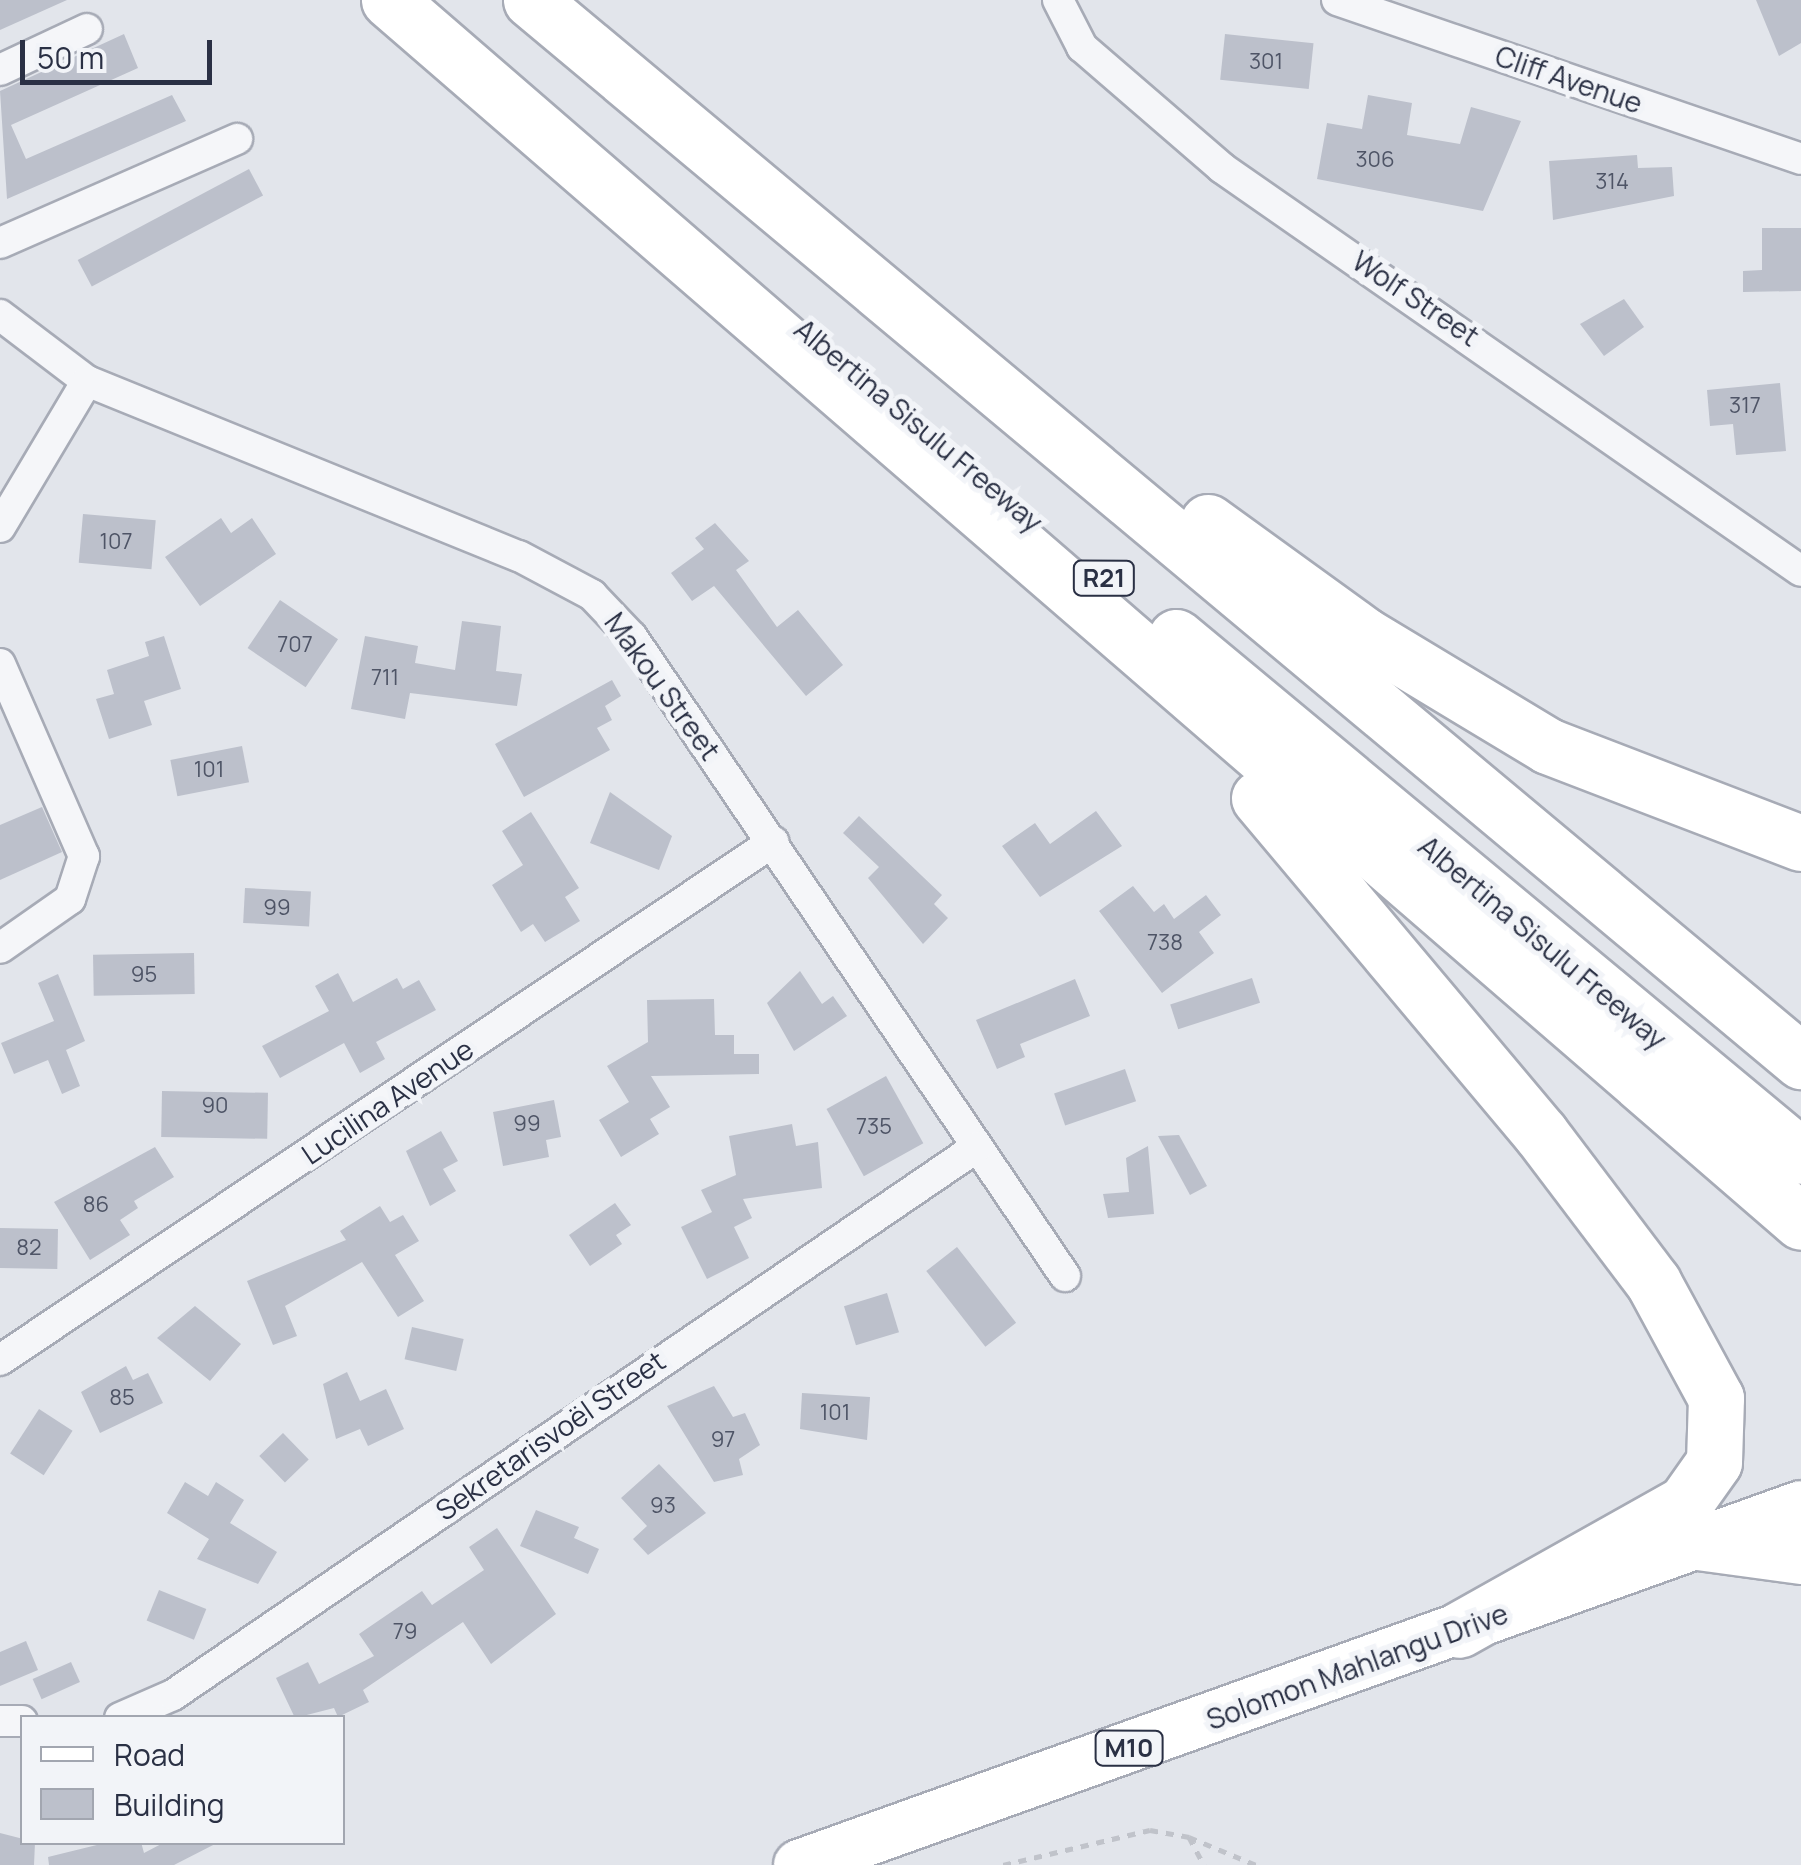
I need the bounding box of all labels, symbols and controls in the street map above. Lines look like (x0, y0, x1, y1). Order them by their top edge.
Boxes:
scale bar (25, 20, 218, 82)
text: 50 m (37, 37, 104, 78)
street label: Cliff Avenue (1491, 38, 1647, 120)
house number: 301 (1249, 49, 1283, 75)
house number: 306 (1355, 147, 1395, 173)
house number: 314 (1595, 169, 1629, 195)
street label: Wolf Street (1346, 243, 1486, 353)
street label: Albertina Sisulu Freeway (788, 312, 1050, 538)
house number: 317 (1729, 393, 1761, 419)
house number: 107 (99, 529, 133, 555)
road number: R21 (1072, 558, 1136, 598)
street label: Makou Street (598, 606, 728, 766)
house number: 707 (277, 632, 313, 658)
house number: 711 (371, 665, 399, 691)
house number: 101 (194, 757, 224, 783)
street label: Albertina Sisulu Freeway (1412, 829, 1674, 1055)
house number: 99 (263, 895, 291, 921)
house number: 738 (1147, 930, 1183, 956)
house number: 95 (131, 962, 157, 988)
street label: Lucilina Avenue (295, 1031, 479, 1171)
house number: 90 (201, 1093, 229, 1119)
house number: 99 (513, 1111, 541, 1137)
house number: 735 (856, 1114, 892, 1140)
house number: 86 (83, 1192, 109, 1218)
house number: 82 (16, 1235, 42, 1261)
street label: Sekretarisvoël Street (429, 1343, 671, 1527)
house number: 85 (109, 1385, 135, 1411)
house number: 101 (820, 1400, 850, 1426)
house number: 97 (711, 1427, 735, 1453)
house number: 93 (650, 1493, 676, 1519)
street label: Solomon Mahlangu Drive (1202, 1596, 1512, 1736)
house number: 79 (393, 1619, 417, 1645)
legend (20, 1715, 345, 1845)
road number: M10 (1094, 1728, 1164, 1768)
text: Road (114, 1734, 185, 1775)
text: Building (114, 1784, 225, 1825)

